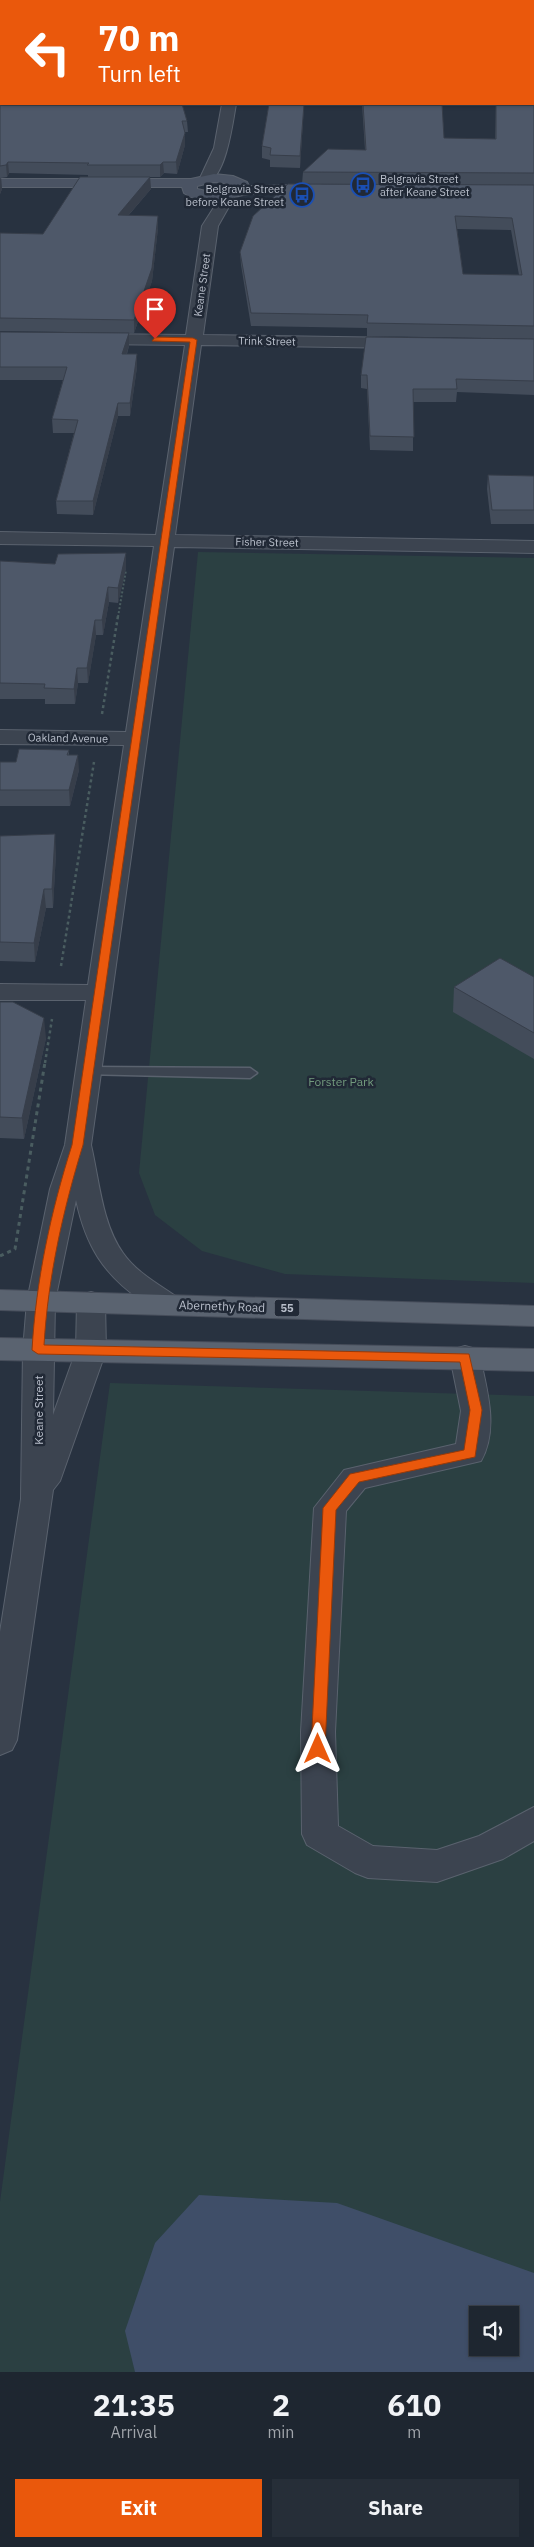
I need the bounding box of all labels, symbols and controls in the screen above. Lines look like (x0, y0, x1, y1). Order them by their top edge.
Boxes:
text: 70 m (98, 15, 180, 61)
icon: left (15, 20, 80, 85)
text: Turn left (98, 59, 181, 88)
bus stop icon: Belgravia Street after Keane Street (350, 172, 376, 198)
place label: Belgravia Street after Keane Street (380, 172, 470, 199)
place label: Belgravia Street before Keane Street (186, 182, 284, 209)
bus stop icon: Belgravia Street before Keane Street (289, 182, 315, 208)
street label: Keane Street (191, 252, 213, 318)
pin (134, 288, 176, 339)
icon: arrive (141, 295, 169, 323)
street label: Trink Street (238, 334, 296, 349)
street label: Fisher Street (235, 534, 299, 550)
street label: Oakland Avenue (28, 730, 108, 746)
park label: Forster Park (308, 1074, 374, 1089)
street label: Abernethy Road (179, 1297, 265, 1315)
road number: 55 (274, 1300, 300, 1316)
street label: Keane Street (31, 1375, 46, 1445)
position arrow (291, 1722, 343, 1774)
map controls (469, 2306, 519, 2356)
button: sound (469, 2306, 519, 2356)
text: 21:35 (93, 2385, 175, 2424)
text: 2 (272, 2385, 290, 2424)
text: 610 (387, 2385, 441, 2424)
text: Arrival (110, 2422, 157, 2442)
text: min (267, 2422, 294, 2442)
text: m (407, 2422, 421, 2442)
button: Exit (15, 2479, 262, 2537)
button: Share (272, 2479, 519, 2537)

